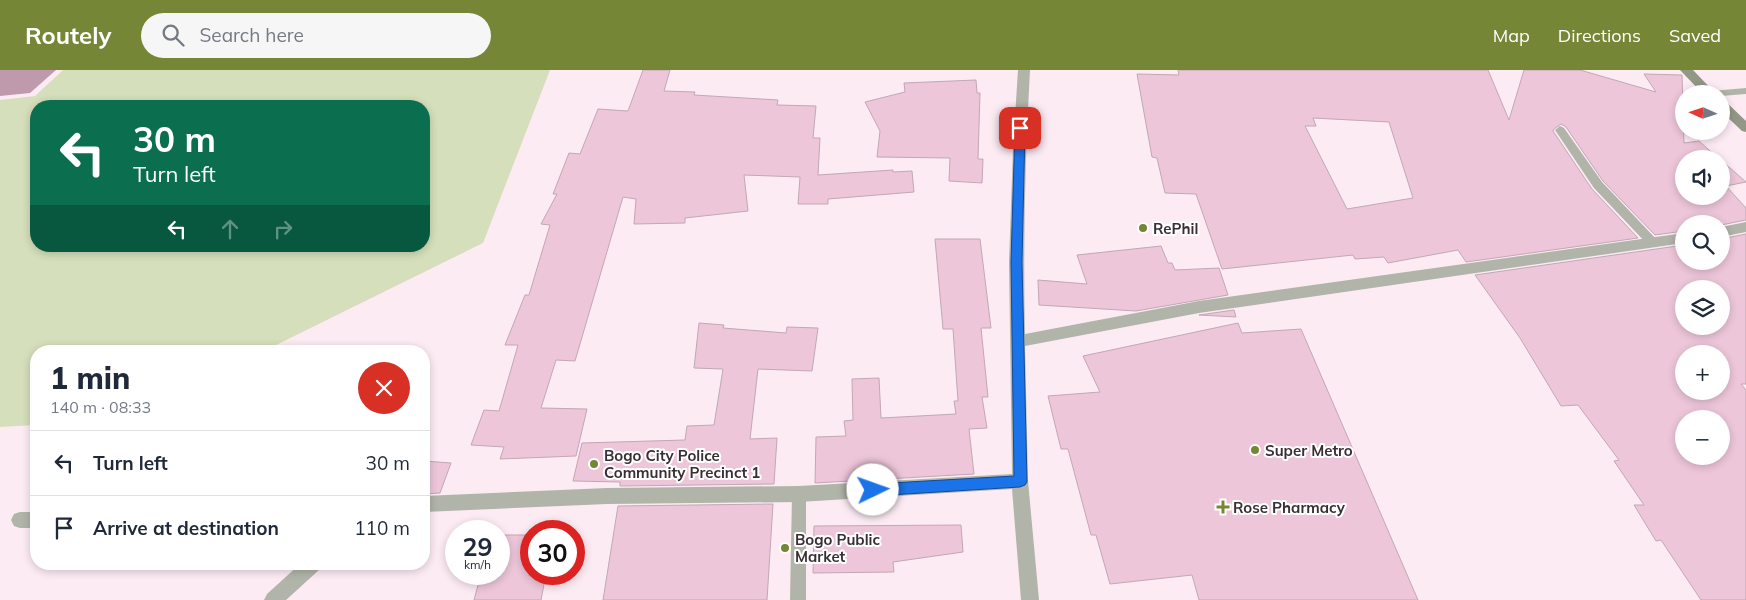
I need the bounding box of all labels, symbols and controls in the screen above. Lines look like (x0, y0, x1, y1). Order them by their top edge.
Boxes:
search box (141, 13, 491, 58)
text: Routely (25, 20, 111, 50)
icon: search (159, 21, 187, 49)
text: Search here (199, 23, 304, 47)
text: Map (1493, 24, 1530, 47)
text: Directions (1558, 24, 1641, 47)
text: Saved (1669, 24, 1721, 47)
north arrow (1675, 85, 1730, 140)
map controls (1675, 85, 1730, 465)
pin (999, 107, 1041, 149)
icon: arrive (1006, 114, 1034, 142)
text: 30 m (133, 117, 216, 161)
icon: left (50, 120, 115, 185)
button: sound (1675, 150, 1730, 205)
text: Turn left (133, 160, 216, 188)
icon: left (163, 215, 191, 243)
icon: ahead (216, 215, 244, 243)
icon: right (269, 215, 297, 243)
button: search (1675, 215, 1730, 270)
place label: RePhil (1153, 219, 1198, 238)
marker: RePhil (1137, 222, 1149, 234)
button: layers (1675, 280, 1730, 335)
button: + (1675, 345, 1730, 400)
text: 1 min (50, 359, 130, 397)
button: close (358, 362, 410, 414)
text: 140 m · 08:33 (50, 397, 151, 417)
button: − (1675, 410, 1730, 465)
place label: Super Metro (1265, 441, 1353, 460)
marker: Super Metro (1249, 444, 1261, 456)
place label: Bogo City Police Community Precinct 1 (604, 446, 760, 482)
icon: left (50, 449, 78, 477)
text: Turn left (93, 451, 168, 475)
text: 30 m (366, 451, 410, 475)
marker: Bogo City Police Community Precinct 1 (588, 458, 600, 470)
position arrow (846, 463, 898, 515)
place label: Rose Pharmacy (1233, 498, 1346, 517)
marker: Rose Pharmacy (1217, 501, 1229, 513)
icon: arrive (50, 514, 78, 542)
text: Arrive at destination (93, 516, 279, 540)
text: 110 m (354, 516, 410, 540)
speed limit sign: 30 (520, 520, 585, 585)
place label: Bogo Public Market (795, 530, 880, 566)
text: 29 (462, 531, 493, 562)
marker: Bogo Public Market (779, 542, 791, 554)
text: km/h (464, 557, 491, 572)

